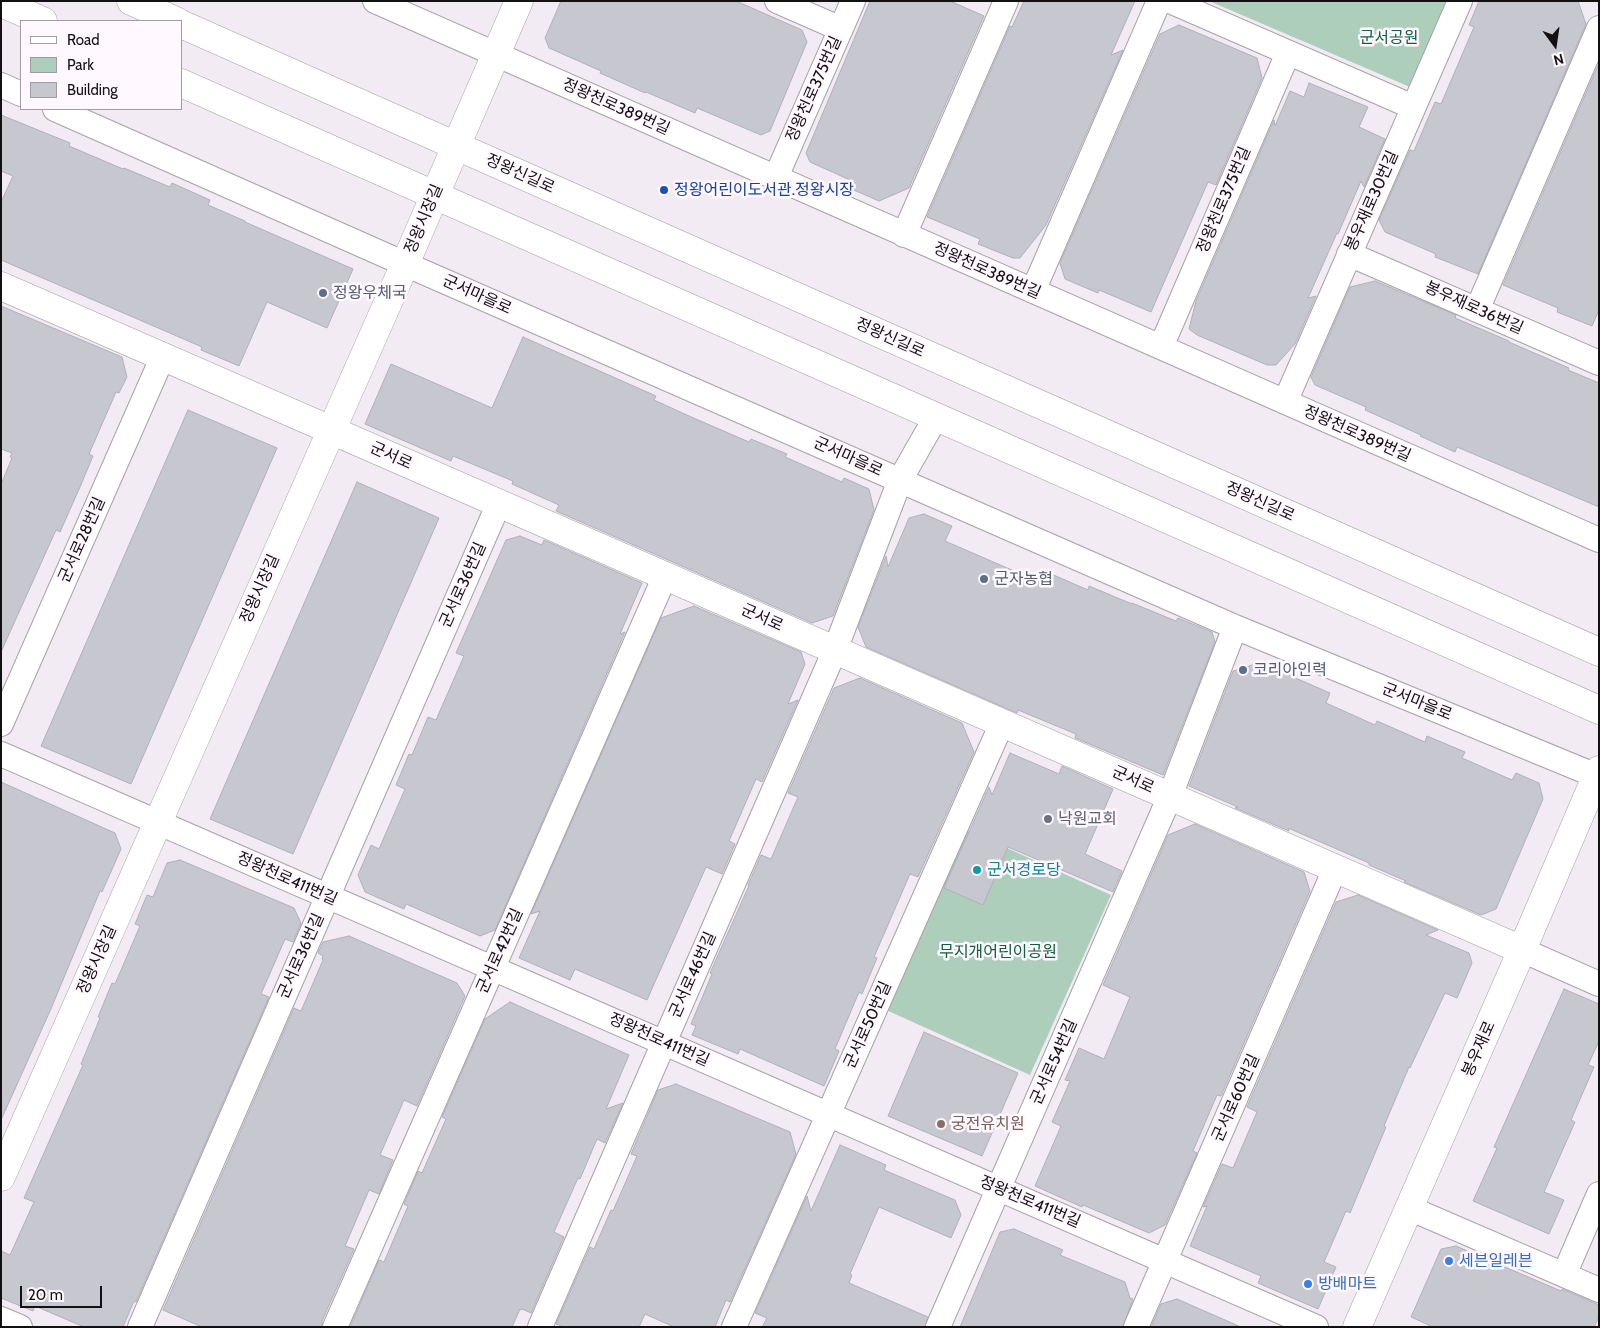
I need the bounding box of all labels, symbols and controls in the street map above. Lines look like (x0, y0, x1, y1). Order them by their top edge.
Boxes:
legend (20, 20, 182, 110)
north arrow (1530, 20, 1580, 70)
park label: 군서공원 (1360, 28, 1418, 48)
text: Road (67, 31, 100, 49)
street label: 정왕천로375번길 (782, 33, 846, 145)
text: N (1552, 50, 1566, 69)
text: Park (67, 56, 94, 74)
street label: 정왕천로389번길 (559, 75, 673, 139)
text: Building (67, 81, 118, 99)
street label: 정왕천로375번길 (1193, 144, 1255, 256)
street label: 봉우재로30번길 (1341, 148, 1403, 254)
street label: 정왕신길로 (482, 150, 558, 198)
place label: 정왕어린이도서관.정왕시장 (674, 180, 854, 200)
street label: 정왕시장길 (401, 181, 447, 257)
marker: 정왕어린이도서관.정왕시장 (658, 184, 670, 196)
street label: 정왕천로389번길 (930, 239, 1044, 303)
street label: 군서마을로 (439, 271, 515, 319)
street label: 봉우재로36번길 (1422, 278, 1526, 338)
place label: 정왕우체국 (333, 283, 407, 303)
marker: 정왕우체국 (317, 287, 329, 299)
street label: 정왕신길로 (852, 314, 928, 362)
street label: 정왕천로389번길 (1300, 402, 1414, 466)
street label: 군서마을로 (810, 433, 886, 481)
street label: 군서로 (367, 438, 415, 474)
street label: 정왕신길로 (1222, 478, 1298, 526)
street label: 군서로28번길 (55, 494, 109, 586)
street label: 군서로36번길 (436, 539, 490, 631)
street label: 정왕시장길 (236, 551, 284, 627)
place label: 군자농협 (994, 569, 1053, 589)
marker: 군자농협 (978, 573, 990, 585)
street label: 군서로 (738, 600, 786, 636)
place label: 코리아인력 (1253, 660, 1327, 680)
marker: 코리아인력 (1237, 664, 1249, 676)
street label: 군서마을로 (1379, 679, 1455, 725)
street label: 군서로 (1109, 762, 1157, 798)
place label: 낙원교회 (1058, 809, 1117, 829)
marker: 낙원교회 (1042, 813, 1054, 825)
street label: 정왕천로411번길 (234, 848, 340, 910)
place label: 군서경로당 (987, 860, 1061, 880)
marker: 군서경로당 (971, 864, 983, 876)
street label: 군서로42번길 (473, 905, 527, 997)
street label: 군서로36번길 (274, 910, 328, 1002)
street label: 정왕시장길 (73, 922, 121, 998)
street label: 군서로46번길 (666, 929, 720, 1021)
park label: 무지개어린이공원 (939, 942, 1057, 962)
street label: 군서로50번길 (840, 978, 896, 1072)
street label: 정왕천로411번길 (606, 1009, 712, 1071)
street label: 군서로54번길 (1027, 1016, 1081, 1108)
street label: 봉우재로 (1458, 1018, 1500, 1080)
street label: 군서로60번길 (1208, 1051, 1264, 1145)
place label: 궁전유치원 (951, 1114, 1025, 1134)
marker: 궁전유치원 (935, 1118, 947, 1130)
street label: 정왕천로411번길 (977, 1172, 1083, 1232)
place label: 세븐일레븐 (1459, 1251, 1533, 1271)
marker: 세븐일레븐 (1443, 1255, 1455, 1267)
place label: 방배마트 (1318, 1274, 1377, 1294)
scale bar (22, 1276, 105, 1308)
marker: 방배마트 (1302, 1278, 1314, 1290)
text: 20 m (28, 1286, 63, 1304)

